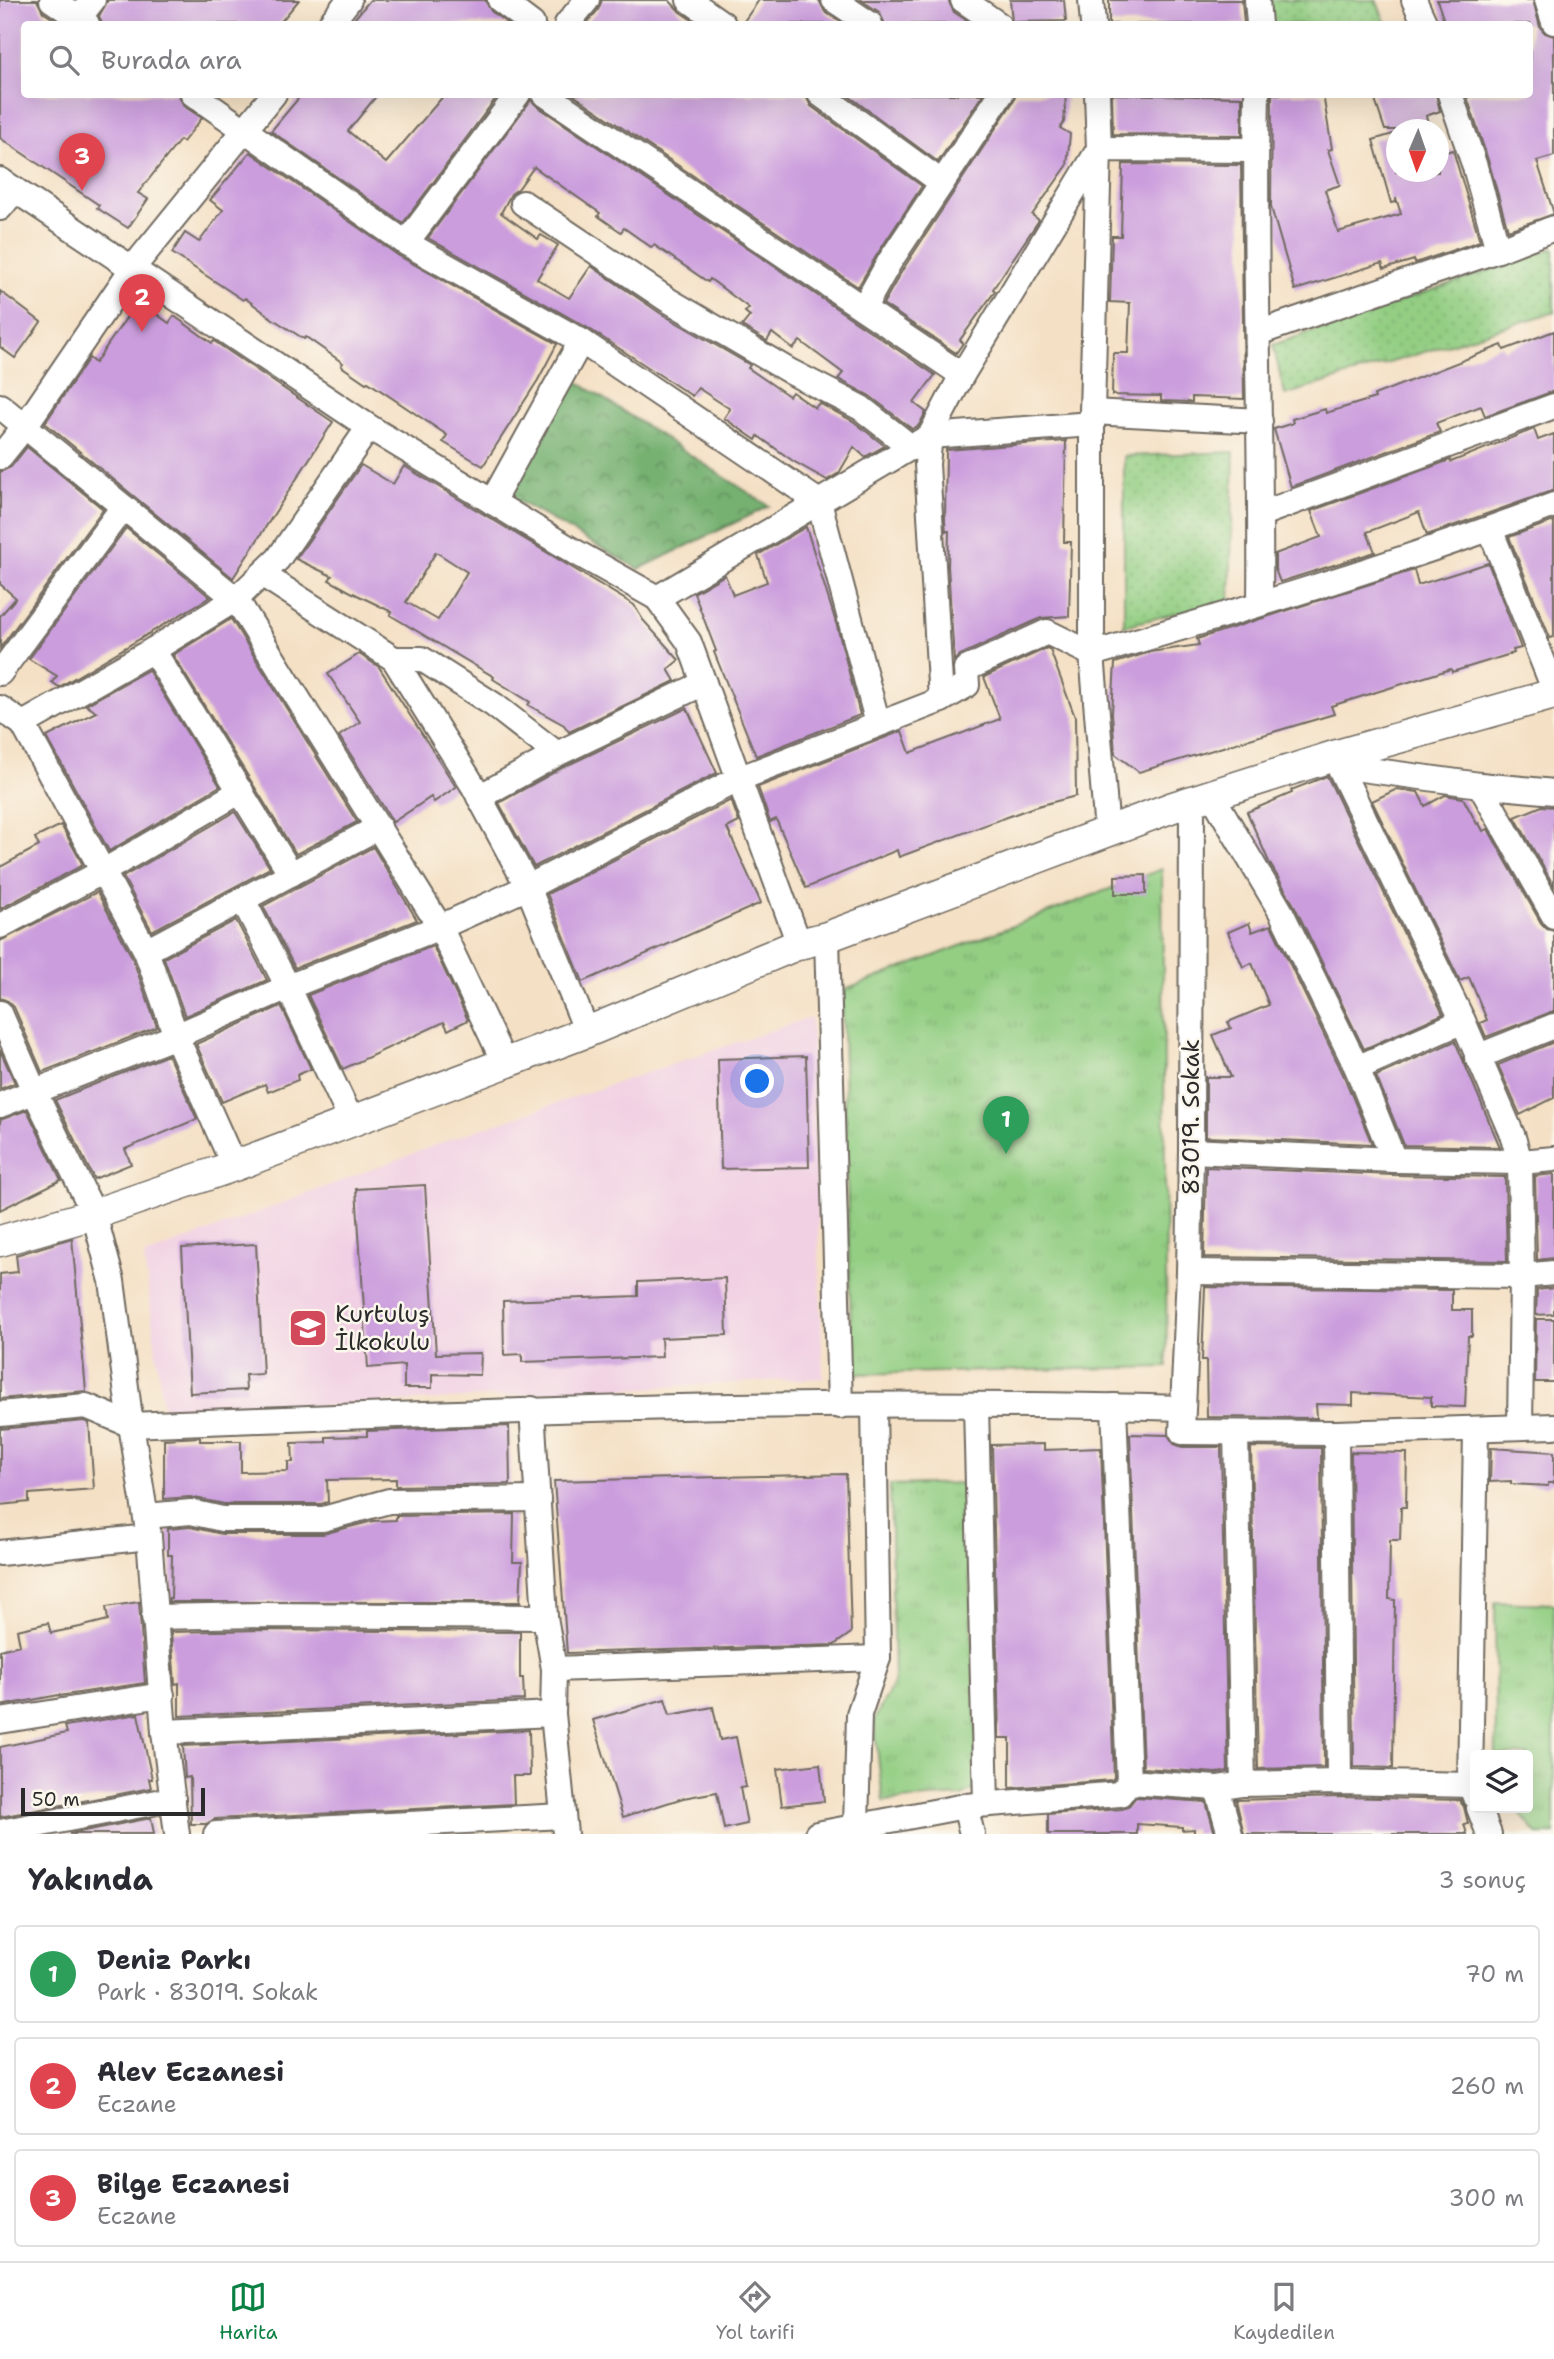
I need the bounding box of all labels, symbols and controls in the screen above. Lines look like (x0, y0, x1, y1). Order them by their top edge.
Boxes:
search box (21, 21, 1533, 98)
icon: search (45, 41, 83, 79)
text: Burada ara (101, 42, 242, 77)
north arrow (1386, 119, 1449, 182)
pin: 3 (59, 133, 105, 191)
pin: 2 (119, 274, 165, 332)
street label: 83019. Sokak (1175, 1039, 1207, 1195)
your location (740, 1064, 774, 1098)
pin: 1 (983, 1096, 1029, 1154)
place label: Kurtuluş İlkokulu (335, 1298, 430, 1358)
school or university icon: Kurtuluş İlkokulu (287, 1307, 329, 1349)
map controls (1470, 1750, 1533, 1813)
button: layers (1470, 1750, 1533, 1813)
scale bar (21, 1785, 205, 1817)
text: 50 m (32, 1787, 80, 1812)
text: Yakında (28, 1859, 153, 1900)
text: 3 sonuç (1439, 1865, 1526, 1895)
text: Deniz Parkı (97, 1942, 251, 1977)
text: 1 (48, 1959, 58, 1989)
text: 70 m (1465, 1959, 1524, 1989)
text: Park · 83019. Sokak (97, 1977, 318, 2007)
text: Alev Eczanesi (97, 2054, 284, 2089)
text: 2 (45, 2071, 61, 2101)
text: 260 m (1450, 2071, 1524, 2101)
text: Eczane (97, 2089, 177, 2119)
text: Bilge Eczanesi (97, 2166, 290, 2201)
text: 3 (45, 2183, 61, 2213)
text: 300 m (1449, 2183, 1524, 2213)
text: Eczane (97, 2201, 177, 2231)
tab: Harita (219, 2278, 278, 2345)
tab: Yol tarifi (716, 2278, 795, 2345)
tab: Kaydedilen (1233, 2278, 1335, 2345)

